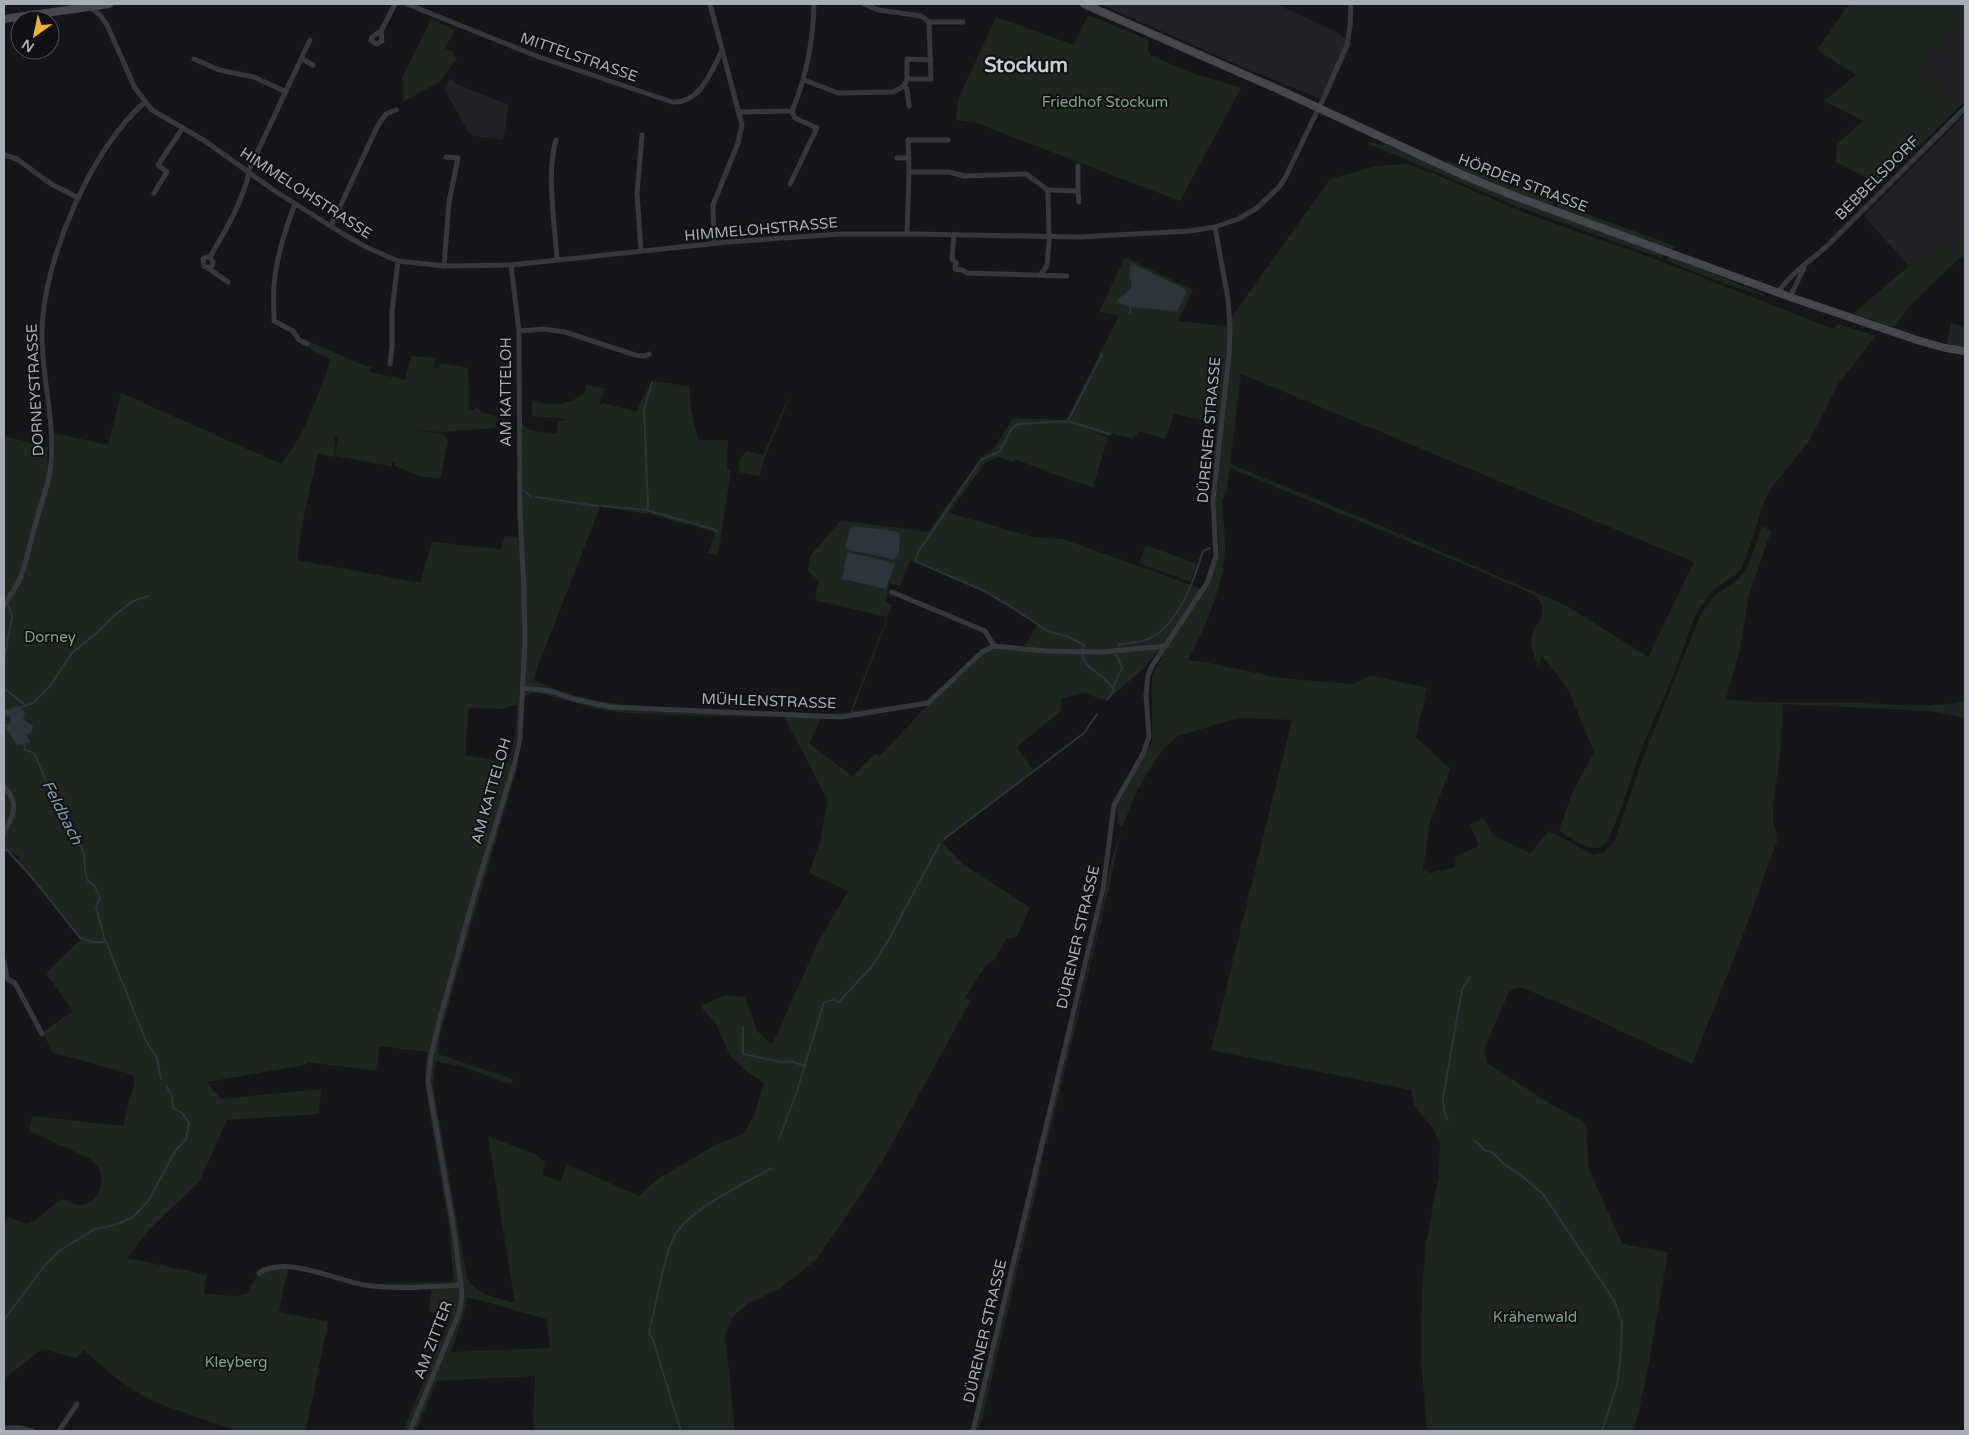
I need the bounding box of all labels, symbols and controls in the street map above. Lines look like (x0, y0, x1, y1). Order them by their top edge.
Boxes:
north arrow (10, 10, 60, 60)
street label: MITTELSTRASSE (518, 28, 640, 86)
text: N (19, 35, 38, 56)
district label: Stockum (984, 54, 1068, 78)
park label: Friedhof Stockum (1042, 93, 1168, 111)
street label: BEBBELSDORF (1831, 132, 1923, 224)
street label: HIMMELOHSTRASSE (237, 144, 375, 242)
street label: HÖRDER STRASSE (1456, 150, 1590, 216)
street label: HIMMELOHSTRASSE (683, 213, 839, 245)
street label: DORNEYSTRASSE (23, 323, 47, 457)
street label: AM KATTELOH (497, 337, 515, 447)
street label: DÜRENER STRASSE (1194, 356, 1224, 504)
park label: Dorney (24, 628, 76, 646)
street label: MÜHLENSTRASSE (701, 690, 837, 712)
street label: AM KATTELOH (467, 736, 515, 846)
water label: Feldbach (37, 777, 87, 849)
street label: DÜRENER STRASSE (1053, 863, 1103, 1011)
street label: DÜRENER STRASSE (960, 1257, 1010, 1405)
street label: AM ZITTER (410, 1299, 456, 1381)
park label: Krähenwald (1493, 1308, 1577, 1326)
park label: Kleyberg (204, 1353, 268, 1371)

